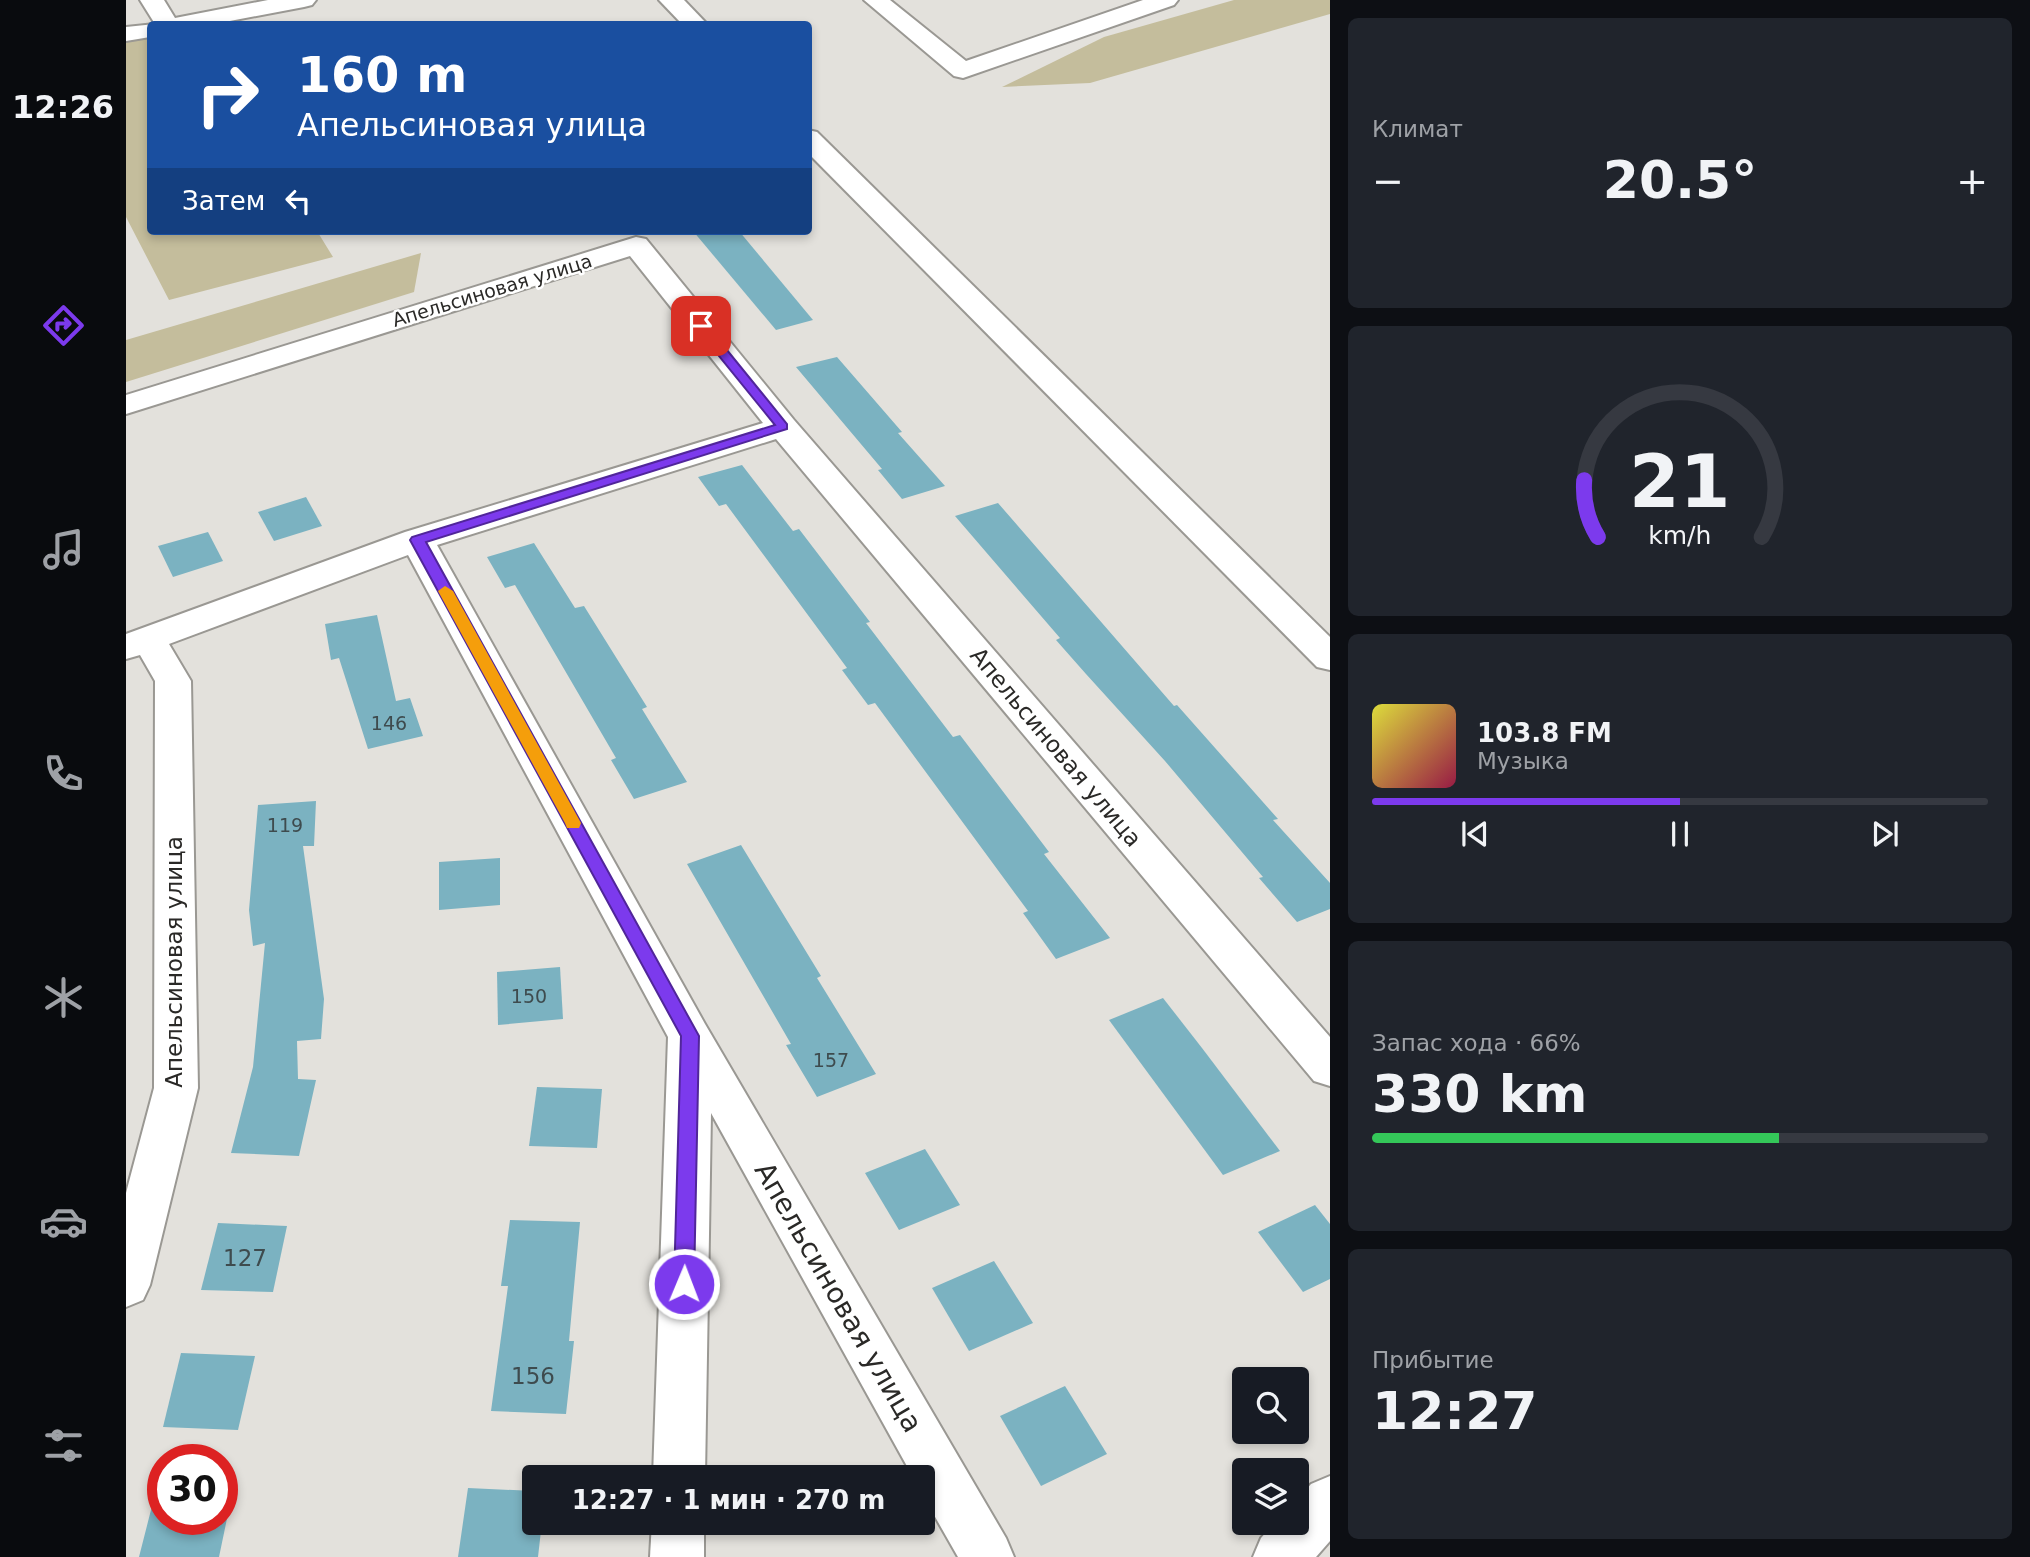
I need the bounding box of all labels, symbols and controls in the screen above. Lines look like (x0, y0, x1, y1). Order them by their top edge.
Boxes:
text: 160 m (297, 47, 467, 104)
icon: right (182, 49, 273, 140)
text: 12:26 (12, 88, 114, 126)
text: Апельсиновая улица (297, 106, 647, 144)
text: Климат (1372, 116, 1463, 142)
text: 20.5° (1603, 150, 1757, 210)
text: − (1372, 159, 1404, 203)
text: + (1956, 159, 1988, 203)
icon: left (279, 182, 317, 220)
text: Затем (182, 186, 265, 216)
street label: Апельсиновая улица (389, 249, 595, 331)
pin (671, 296, 731, 356)
icon: directions (39, 301, 88, 350)
icon: arrive (682, 307, 720, 345)
text: 21 (1629, 439, 1731, 524)
text: km/h (1648, 520, 1712, 549)
icon: music (39, 525, 88, 574)
street label: Апельсиновая улица (965, 642, 1147, 852)
house number: 146 (371, 712, 407, 734)
text: 103.8 FM (1477, 718, 1612, 748)
text: Музыка (1477, 748, 1569, 774)
icon: phone (39, 749, 88, 798)
house number: 119 (267, 814, 303, 836)
icon: previous (1456, 815, 1494, 853)
icon: pause (1661, 815, 1699, 853)
icon: next (1866, 815, 1904, 853)
street label: Апельсиновая улица (161, 836, 187, 1088)
icon: climate (39, 973, 88, 1022)
house number: 150 (511, 985, 547, 1007)
text: Запас хода · 66% (1372, 1030, 1581, 1056)
house number: 157 (813, 1049, 849, 1071)
text: 330 km (1372, 1064, 1587, 1124)
street label: Апельсиновая улица (748, 1156, 929, 1438)
icon: car (39, 1197, 88, 1246)
house number: 127 (223, 1245, 267, 1271)
position arrow (647, 1247, 721, 1321)
text: Прибытие (1372, 1347, 1494, 1373)
house number: 156 (511, 1363, 555, 1389)
map controls (1232, 1367, 1309, 1535)
button: search (1232, 1367, 1309, 1444)
text: 12:27 (1372, 1381, 1538, 1441)
icon: filters (39, 1421, 88, 1470)
speed limit sign: 30 (147, 1444, 238, 1535)
button: layers (1232, 1458, 1309, 1535)
text: 12:27 · 1 мин · 270 m (572, 1485, 885, 1515)

